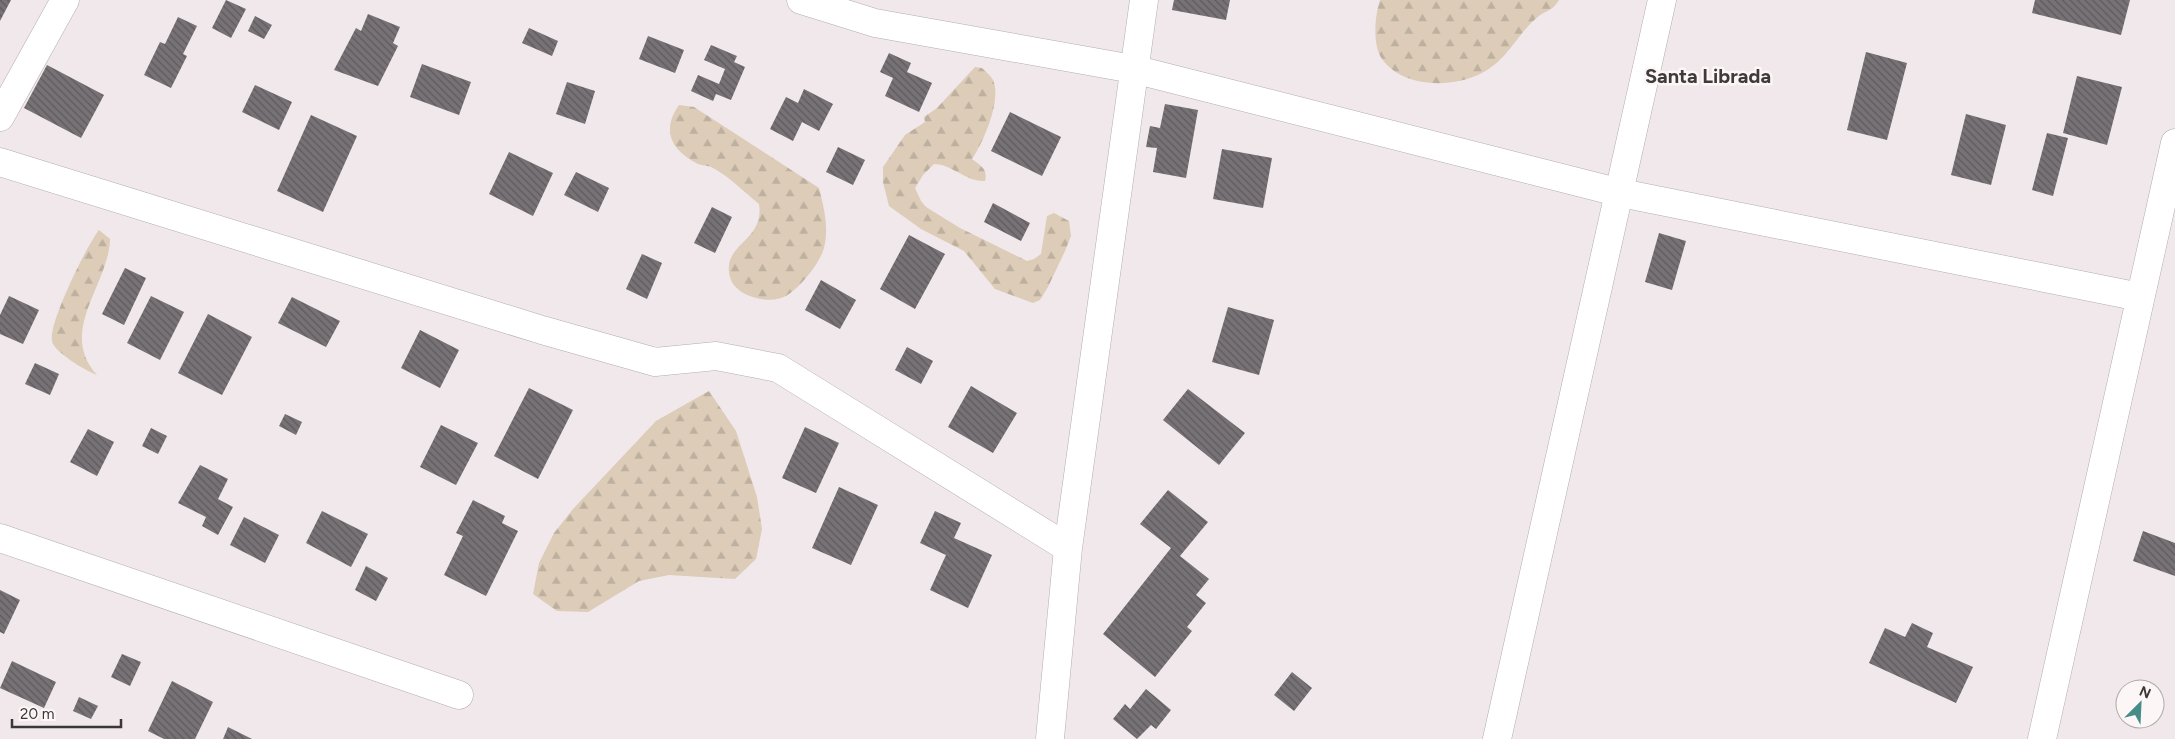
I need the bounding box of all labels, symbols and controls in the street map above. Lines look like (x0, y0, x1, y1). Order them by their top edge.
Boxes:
district label: Santa Librada (1645, 64, 1771, 88)
north arrow (2115, 679, 2165, 729)
text: N (2137, 683, 2153, 703)
scale bar (12, 696, 121, 728)
text: 20 m (20, 705, 54, 723)

